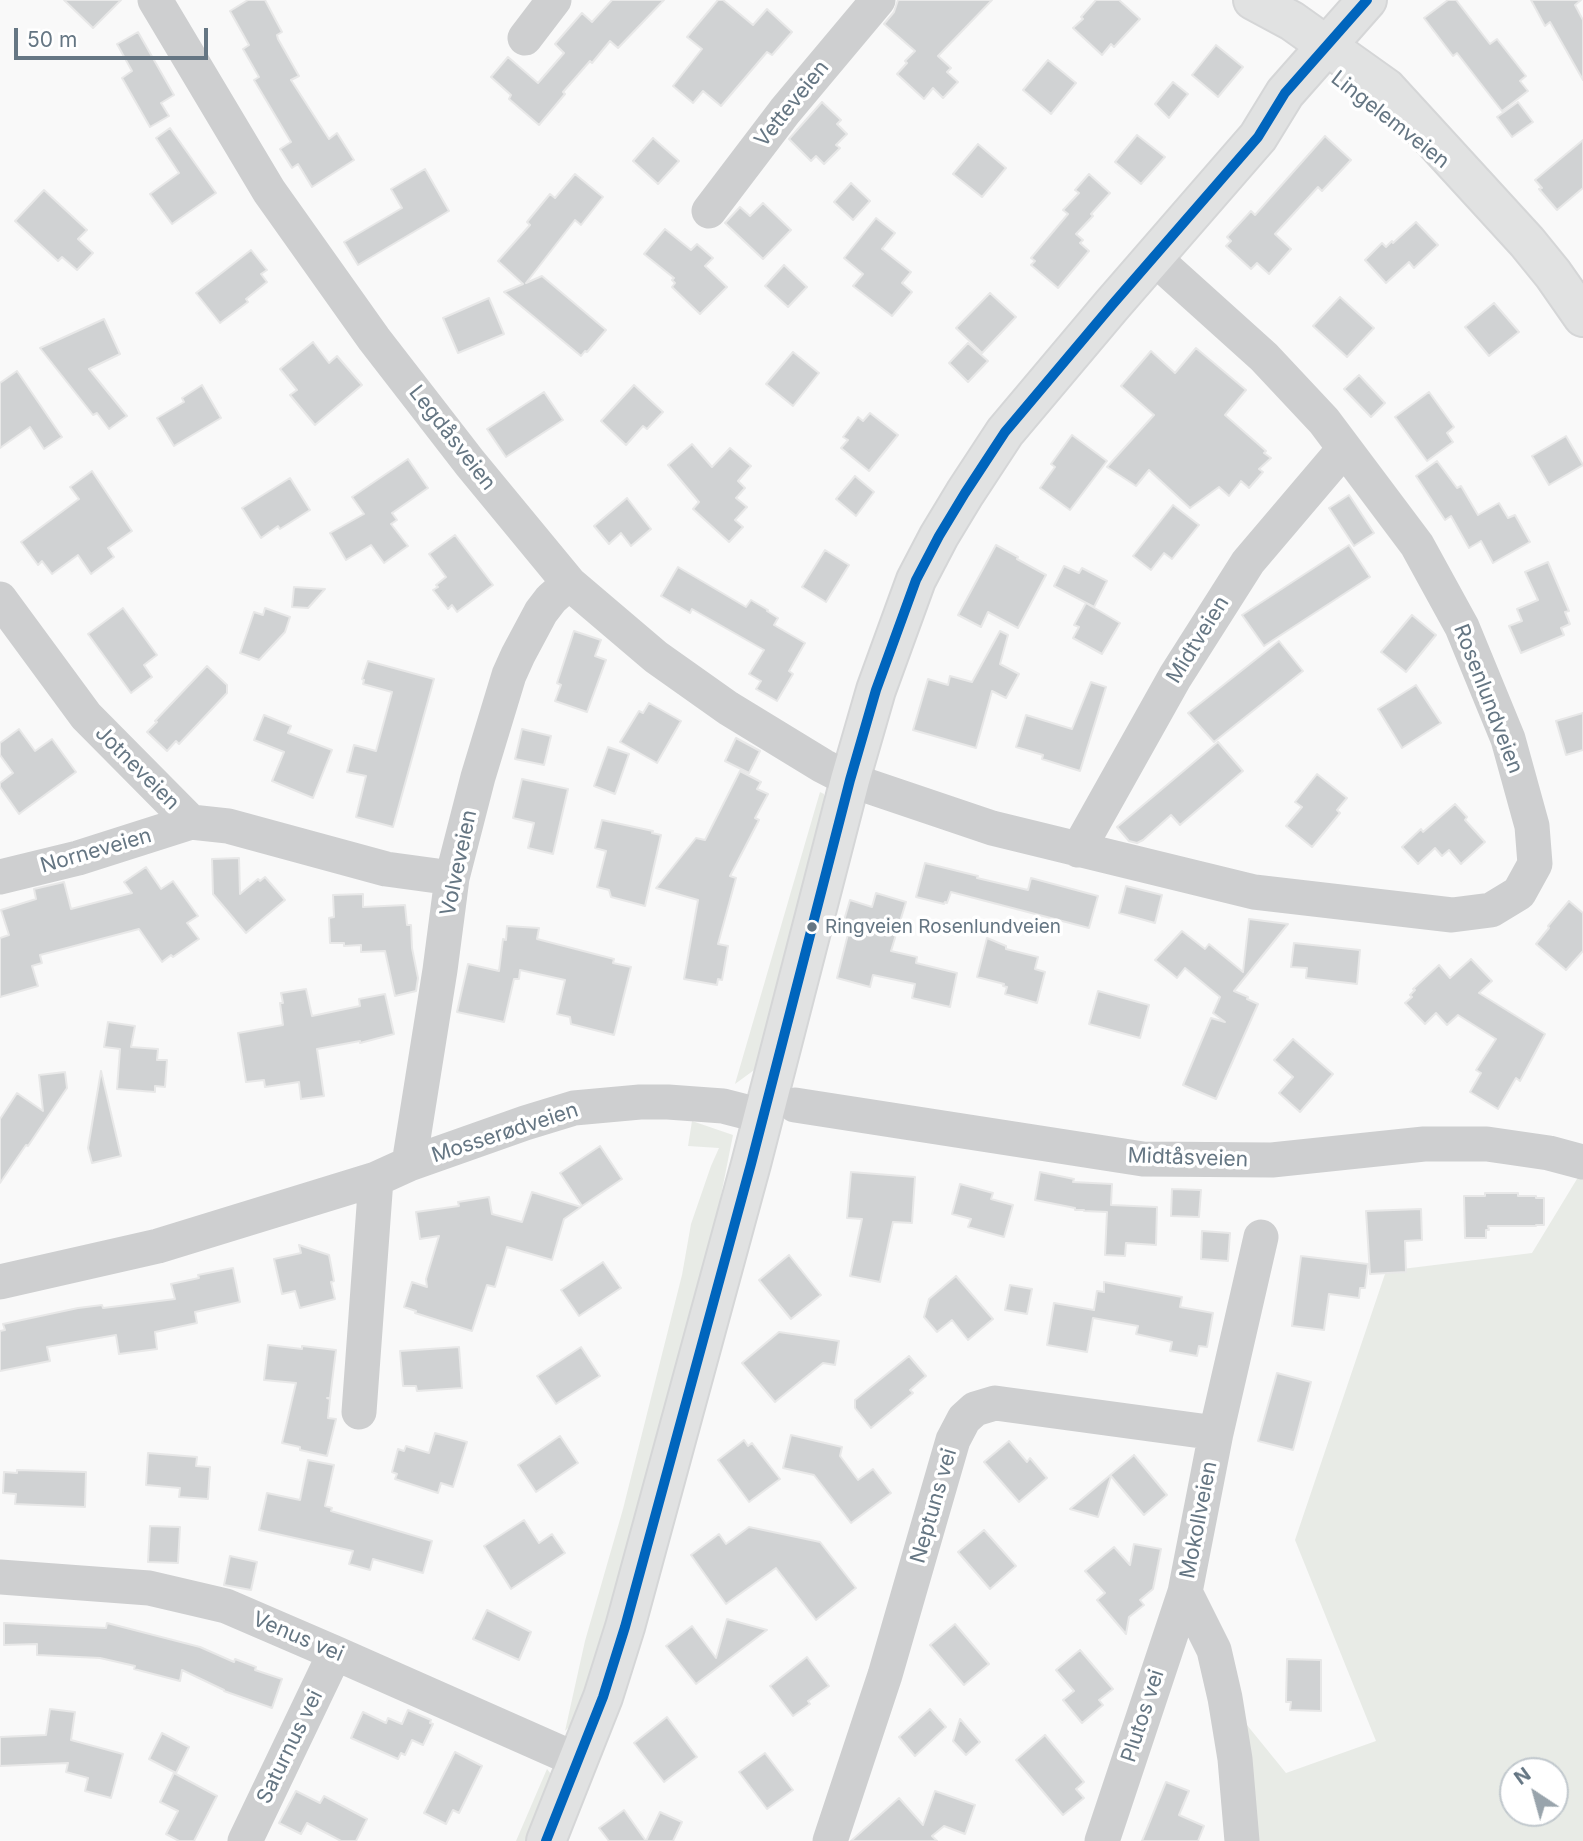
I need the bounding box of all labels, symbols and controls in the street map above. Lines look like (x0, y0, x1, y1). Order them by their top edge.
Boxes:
scale bar (18, 14, 212, 58)
text: 50 m (27, 27, 77, 52)
street label: Vetteveien (750, 56, 834, 152)
street label: Lingelemveien (1326, 66, 1454, 174)
street label: Legdåsveien (403, 381, 501, 495)
street label: Midtveien (1161, 592, 1235, 688)
street label: Rosenlundveien (1448, 621, 1528, 777)
street label: Jotneveien (90, 721, 184, 815)
street label: Volveveien (435, 808, 483, 918)
street label: Norneveien (38, 823, 154, 879)
place label: Ringveien Rosenlundveien (825, 916, 1061, 938)
marker: Ringveien Rosenlundveien (805, 920, 819, 934)
street label: Mosserødveien (429, 1097, 581, 1169)
street label: Midtåsveien (1127, 1143, 1249, 1173)
street label: Neptuns vei (906, 1446, 962, 1566)
street label: Mokollveien (1175, 1459, 1223, 1581)
street label: Venus vei (249, 1607, 347, 1667)
street label: Plutos vei (1116, 1667, 1170, 1765)
street label: Saturnus vei (252, 1686, 328, 1808)
north arrow (1499, 1757, 1569, 1827)
text: N (1510, 1763, 1535, 1790)

